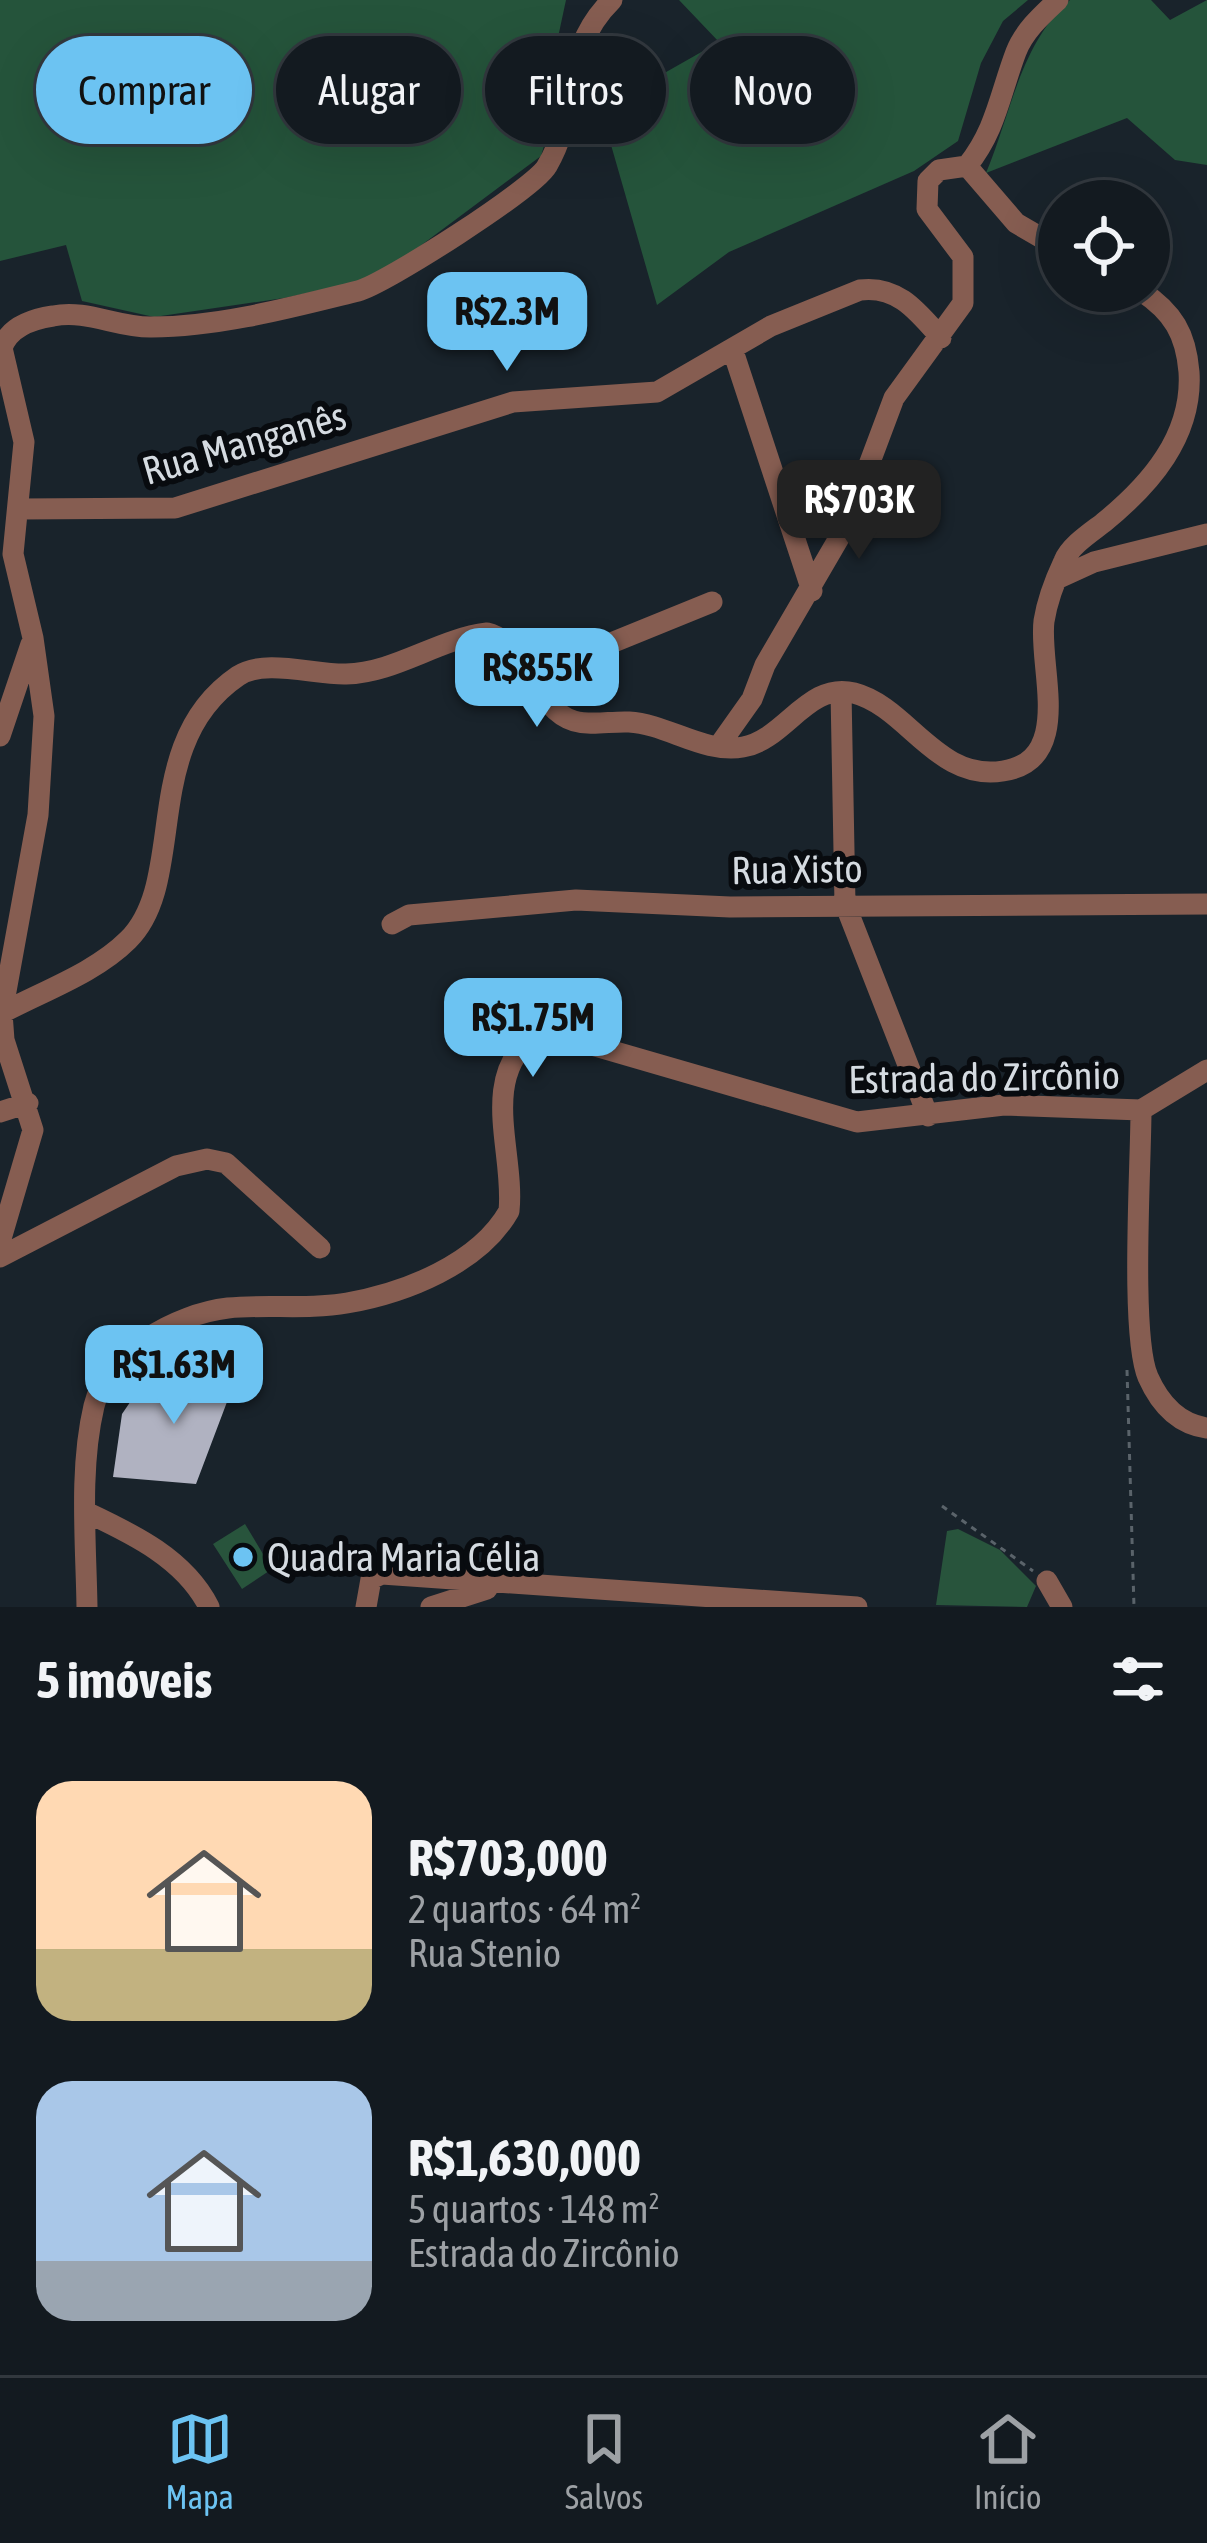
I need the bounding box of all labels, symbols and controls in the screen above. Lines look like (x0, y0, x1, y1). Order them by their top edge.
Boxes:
chip: Comprar (36, 36, 252, 144)
chip: Alugar (276, 36, 461, 144)
chip: Filtros (485, 36, 666, 144)
chip: Novo (690, 36, 855, 144)
map controls (1038, 180, 1170, 312)
button: locate (1038, 180, 1170, 312)
pin: R$2.3M (409, 272, 605, 374)
text: R$2.3M (454, 289, 560, 333)
street label: Rua Manganês (137, 393, 351, 493)
pin: R$703K (761, 460, 957, 562)
text: R$703K (804, 477, 914, 521)
pin: R$855K (439, 628, 635, 730)
text: R$855K (482, 645, 592, 689)
street label: Rua Xisto (731, 846, 863, 892)
pin: R$1.75M (422, 978, 644, 1080)
text: R$1.75M (471, 995, 595, 1039)
street label: Estrada do Zircônio (848, 1053, 1120, 1101)
pin: R$1.63M (63, 1325, 285, 1427)
text: R$1.63M (112, 1342, 236, 1386)
place label: Quadra Maria Célia (267, 1535, 540, 1579)
marker: Quadra Maria Célia (230, 1544, 256, 1570)
icon: filters (1105, 1646, 1171, 1712)
text: 5 imóveis (36, 1650, 212, 1709)
text: R$703,000 (408, 1828, 608, 1887)
icon: home (132, 1829, 276, 1973)
text: 2 quartos · 64 m² (408, 1887, 641, 1931)
text: Rua Stenio (408, 1931, 561, 1975)
text: R$1,630,000 (408, 2128, 641, 2187)
icon: home (132, 2129, 276, 2273)
text: 5 quartos · 148 m² (408, 2187, 660, 2231)
text: Estrada do Zircônio (408, 2231, 680, 2275)
tab: Mapa (166, 2406, 234, 2516)
tab: Salvos (565, 2406, 643, 2516)
tab: Início (974, 2406, 1041, 2516)

